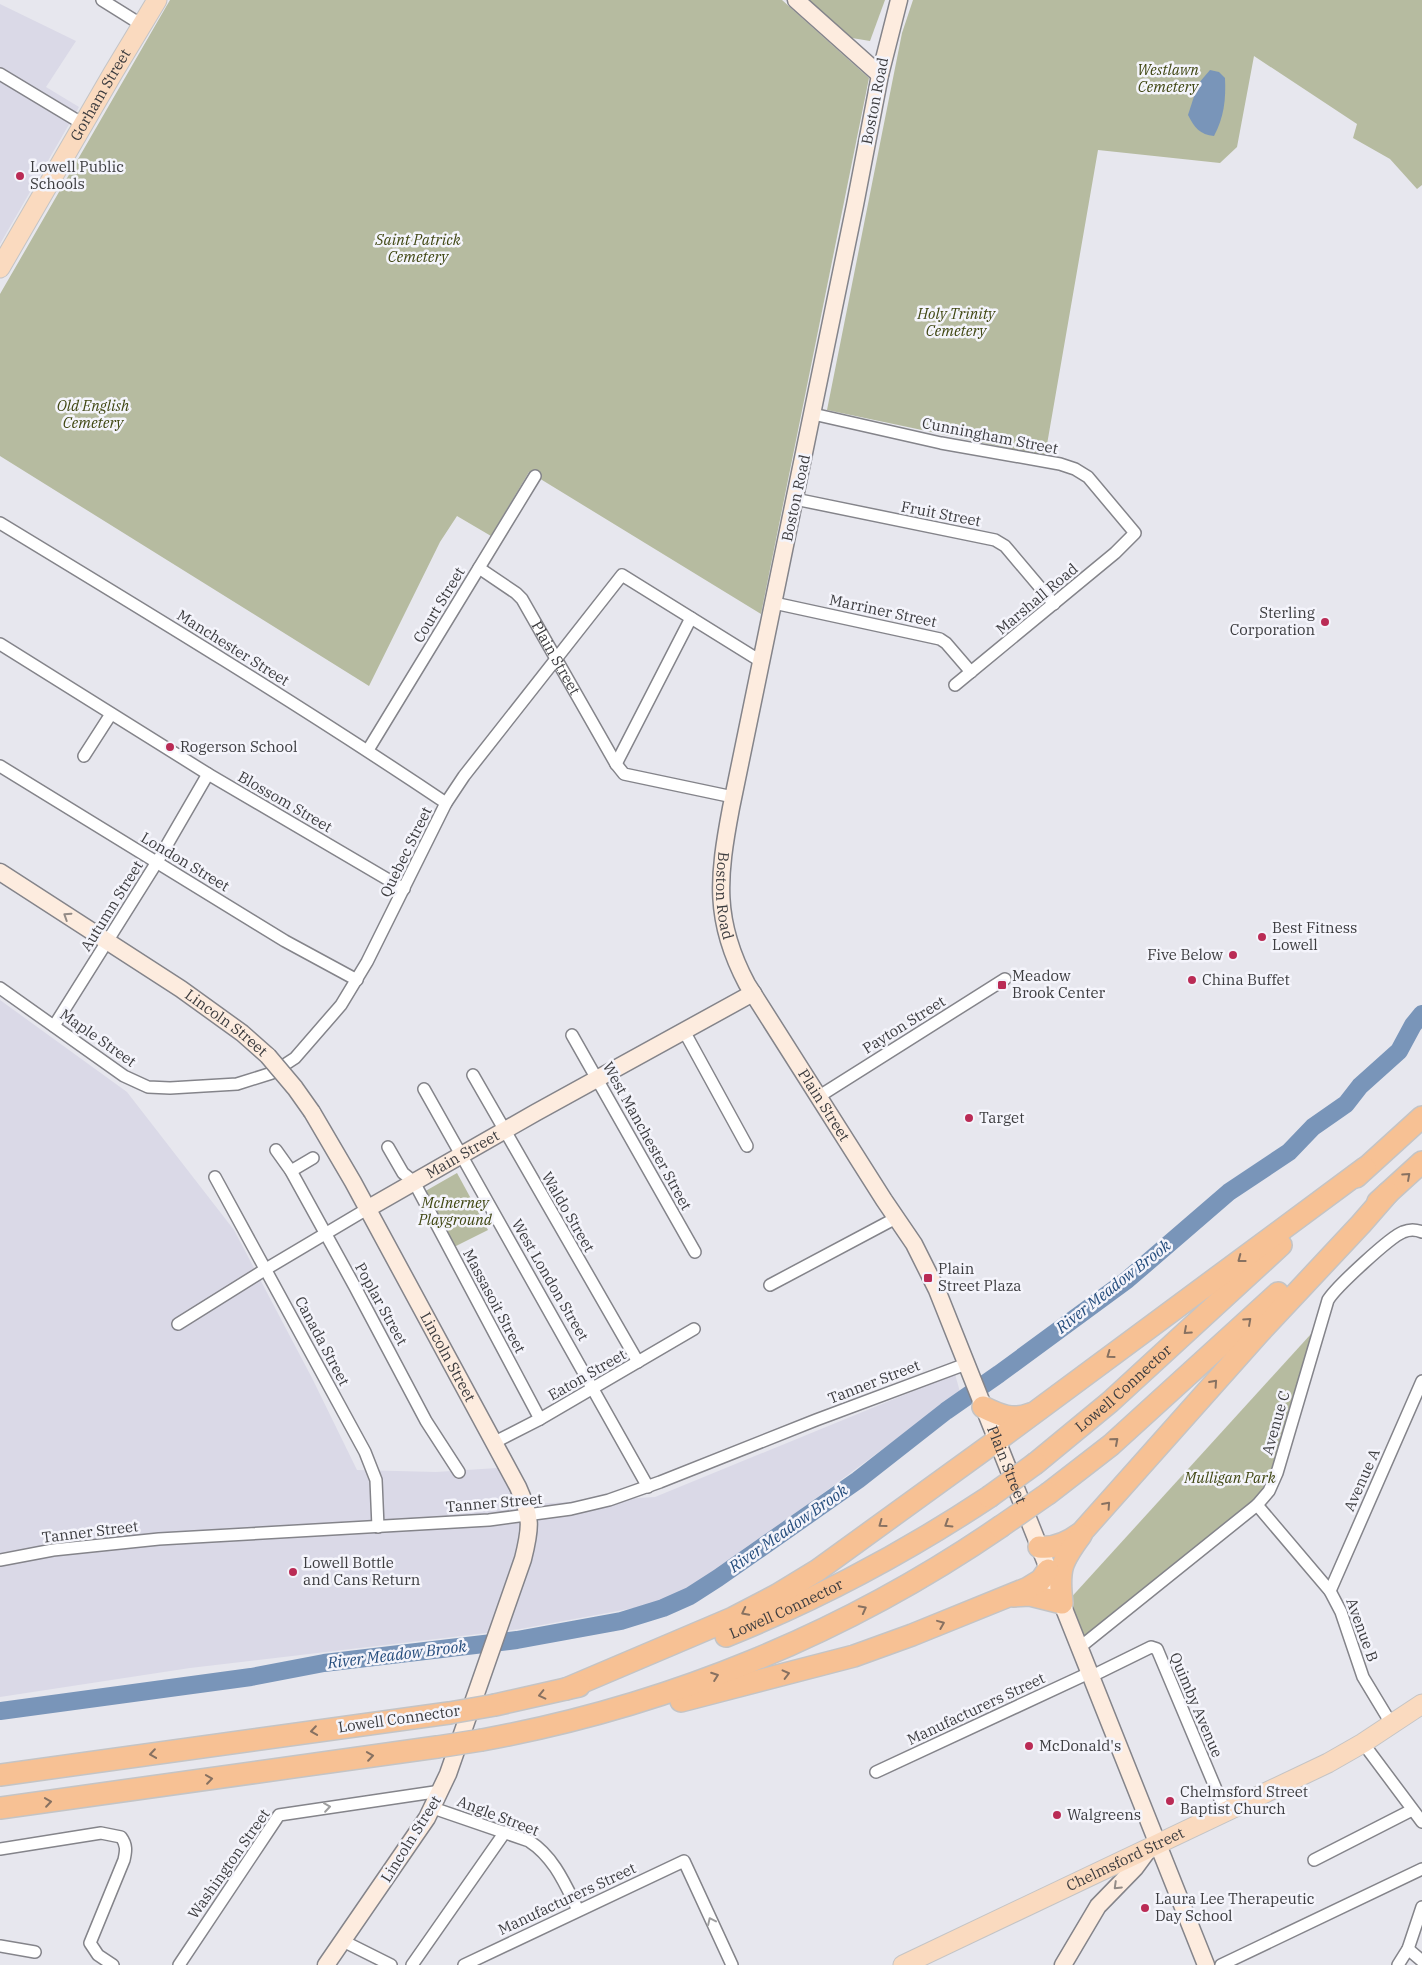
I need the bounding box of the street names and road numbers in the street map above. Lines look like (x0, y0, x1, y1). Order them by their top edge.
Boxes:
street label: Gorham Street (66, 45, 134, 144)
street label: Boston Road (857, 56, 892, 146)
street label: Cunningham Street (920, 413, 1060, 458)
street label: Boston Road (777, 453, 814, 543)
street label: Fruit Street (900, 496, 983, 531)
street label: Marshall Road (992, 559, 1081, 638)
street label: Court Street (409, 563, 469, 646)
street label: Marriner Street (828, 590, 938, 631)
street label: Manchester Street (174, 605, 293, 690)
street label: Plain Street (527, 617, 585, 698)
street label: Blossom Street (235, 767, 336, 836)
street label: Quebec Street (375, 803, 436, 900)
street label: London Street (138, 828, 233, 895)
street label: Boston Road (712, 851, 738, 942)
street label: Autumn Street (76, 857, 147, 955)
street label: Lincoln Street (181, 985, 272, 1060)
street label: Payton Street (859, 992, 949, 1058)
street label: Maple Street (57, 1004, 140, 1071)
street label: West Manchester Street (599, 1058, 696, 1213)
street label: Plain Street (794, 1065, 854, 1145)
street label: Main Street (422, 1126, 502, 1182)
street label: Waldo Street (538, 1168, 599, 1255)
street label: West London Street (508, 1215, 593, 1344)
street label: Massasoit Street (459, 1245, 530, 1356)
street label: Poplar Street (351, 1259, 412, 1348)
street label: Canada Street (291, 1293, 354, 1389)
street label: Lincoln Street (416, 1309, 480, 1405)
street label: Lowell Connector (1071, 1340, 1176, 1436)
street label: Eaton Street (544, 1345, 629, 1404)
street label: Tanner Street (825, 1355, 922, 1408)
street label: Avenue C (1257, 1389, 1294, 1457)
street label: Plain Street (983, 1423, 1031, 1506)
street label: Avenue A (1339, 1445, 1384, 1514)
street label: Tanner Street (445, 1489, 543, 1516)
street label: Tanner Street (41, 1516, 139, 1547)
street label: Lowell Connector (726, 1574, 846, 1643)
street label: Avenue B (1342, 1595, 1383, 1664)
street label: Quimby Avenue (1166, 1649, 1227, 1760)
street label: Manufacturers Street (904, 1668, 1048, 1749)
street label: Lowell Connector (337, 1701, 461, 1736)
street label: Angle Street (455, 1791, 542, 1840)
street label: Lincoln Street (376, 1792, 445, 1886)
street label: Washington Street (184, 1805, 274, 1922)
street label: Chelmsford Street (1063, 1823, 1187, 1895)
street label: Manufacturers Street (495, 1858, 639, 1939)

